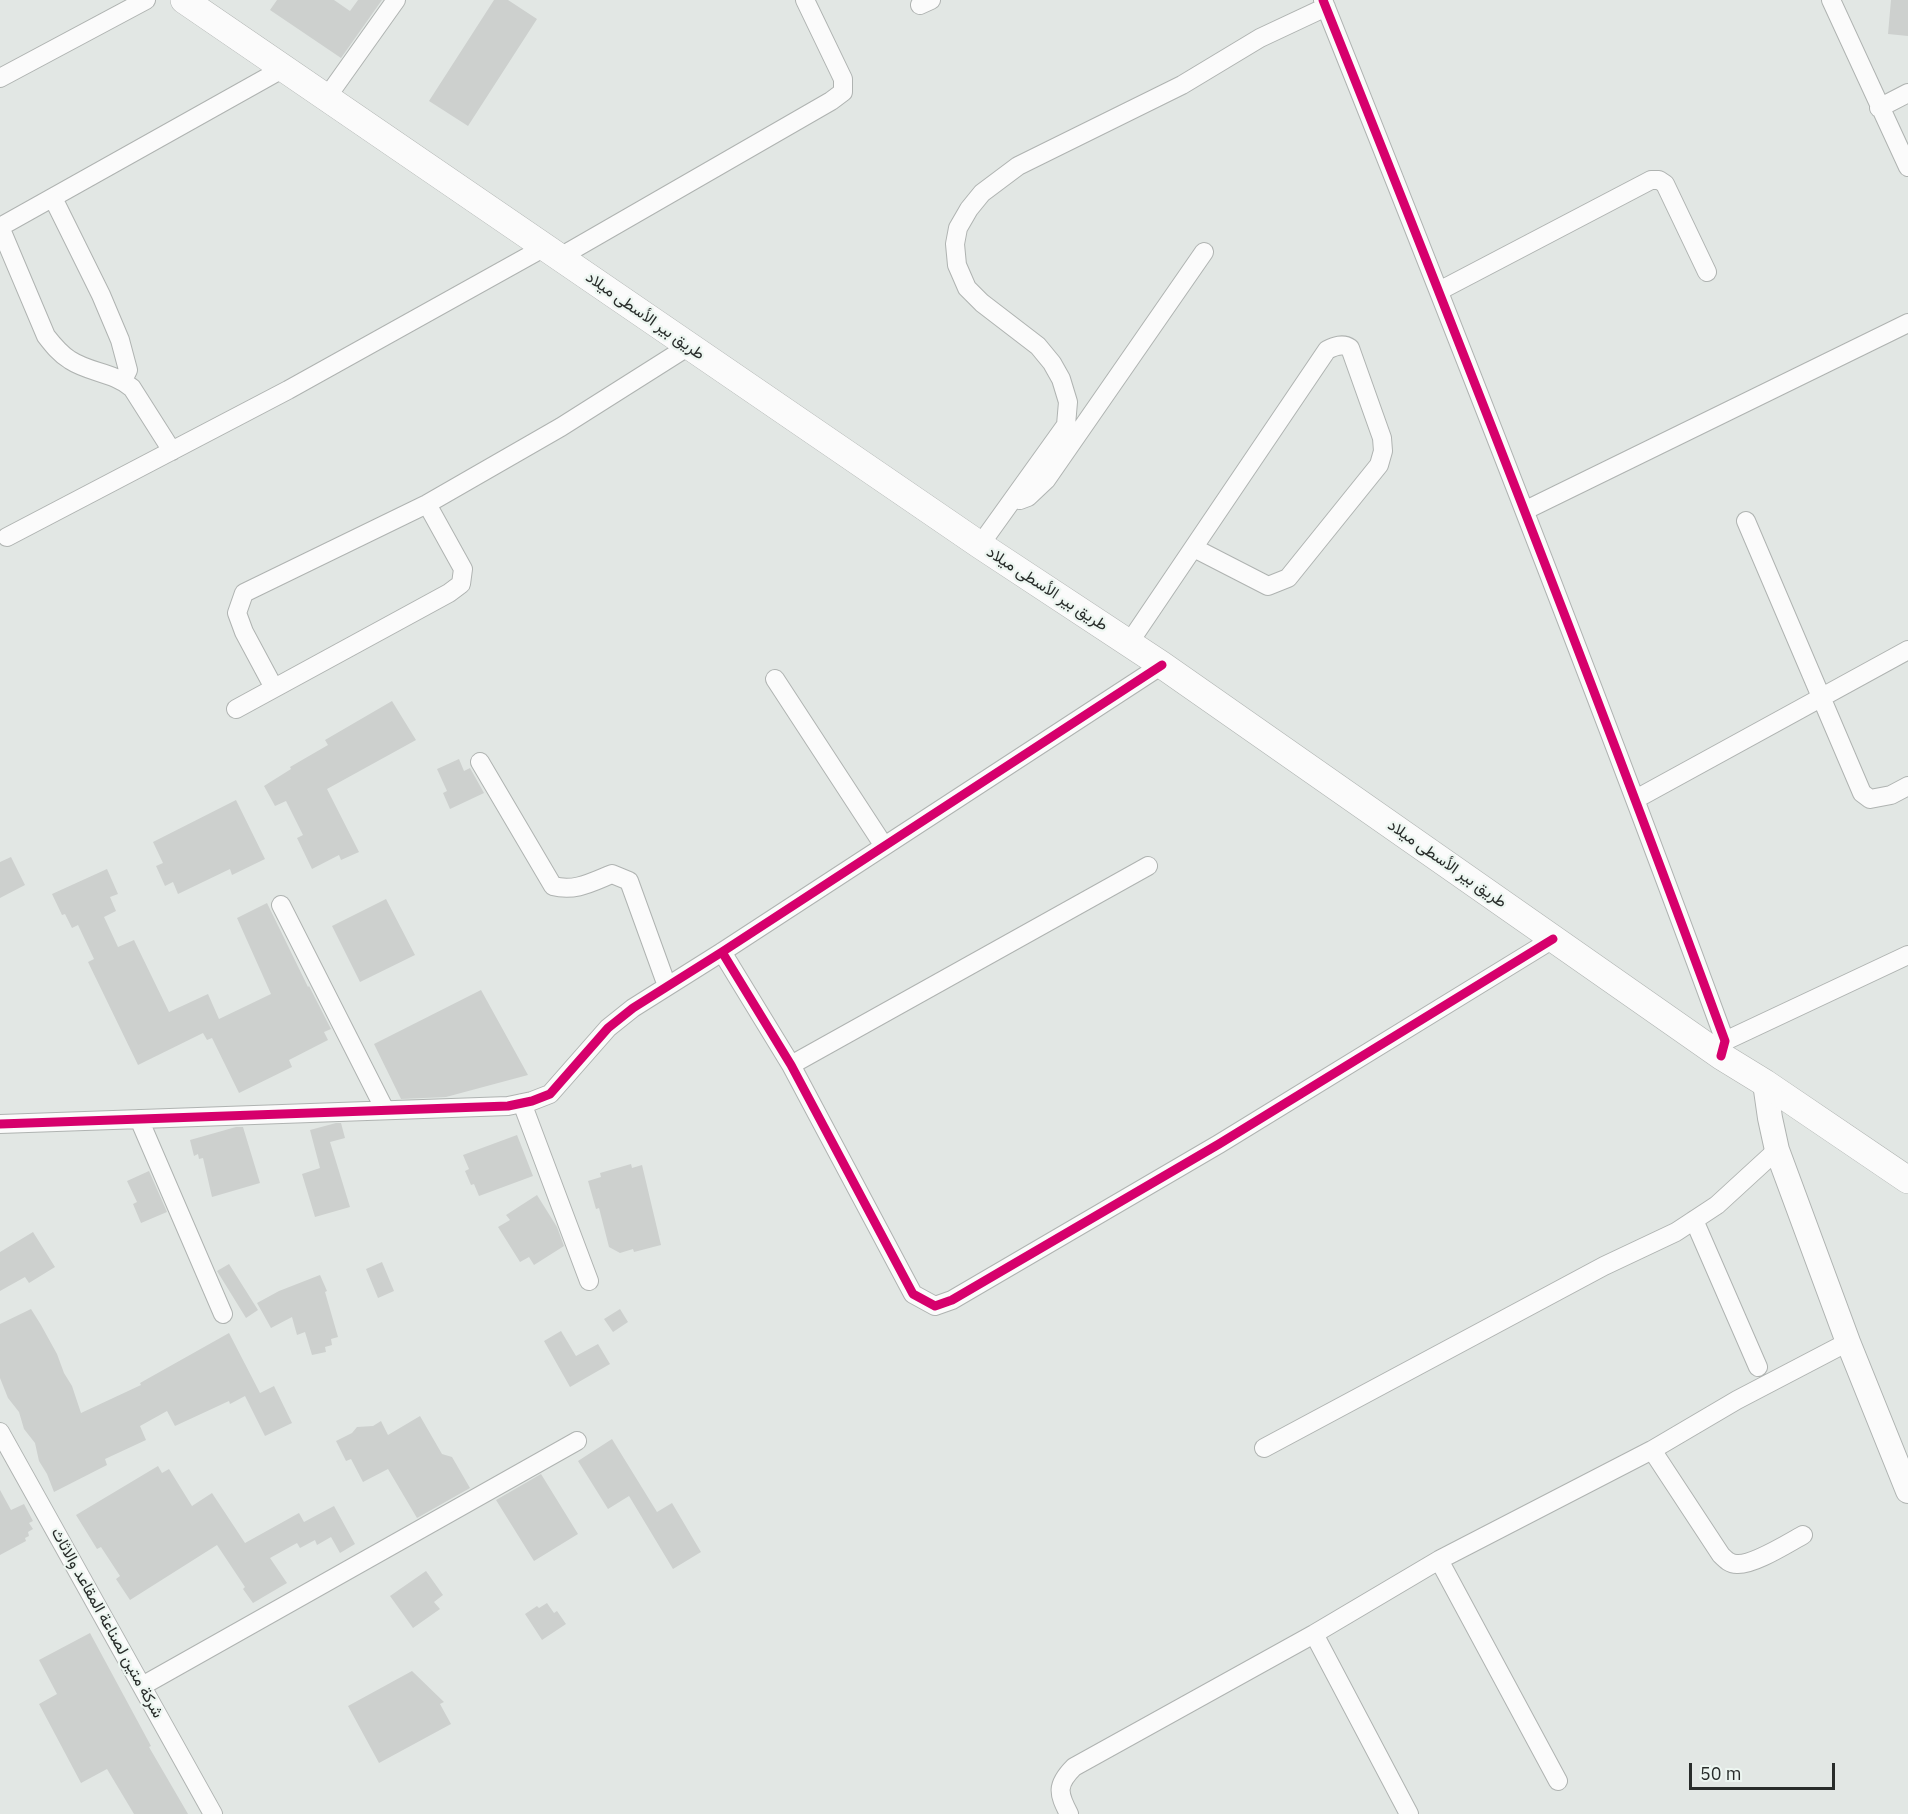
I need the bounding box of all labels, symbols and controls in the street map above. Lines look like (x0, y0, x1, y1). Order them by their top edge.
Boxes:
street label: طريق بير الأسطى ميلاد (582, 268, 708, 364)
street label: طريق بير الأسطى ميلاد (983, 543, 1111, 635)
street label: طريق بير الأسطى ميلاد (1384, 816, 1510, 912)
street label: شركة متين لصناعة المقاعد والاثاث (47, 1525, 167, 1721)
scale bar (1692, 1751, 1838, 1789)
text: 50 m (1700, 1762, 1742, 1785)

